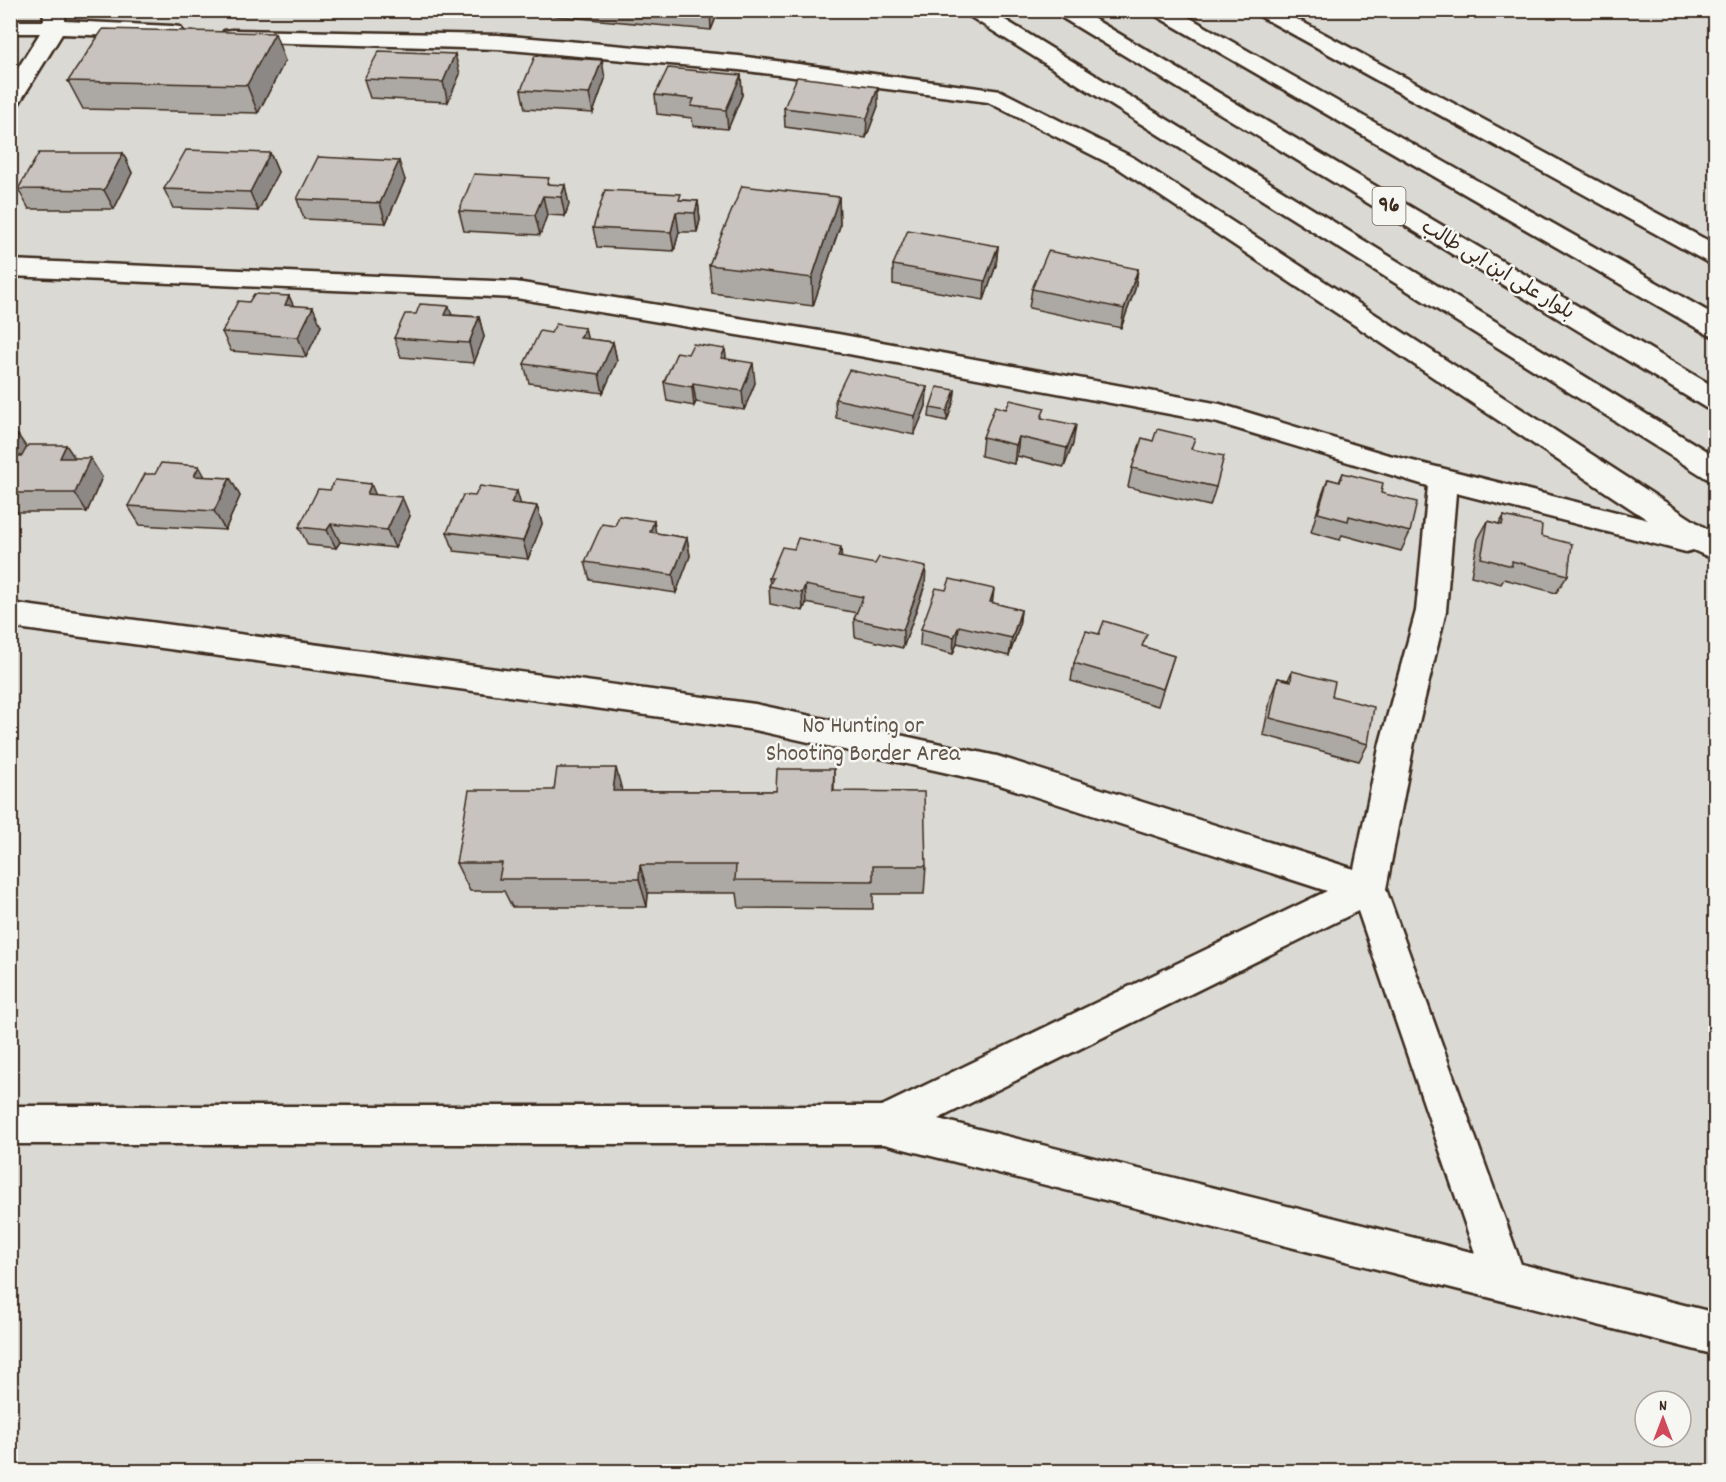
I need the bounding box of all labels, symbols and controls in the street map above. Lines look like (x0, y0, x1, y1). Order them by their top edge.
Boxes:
road number: 96 (1372, 187, 1406, 225)
street label: بلوار علی ابن ابی طالب (1415, 214, 1579, 328)
park label: No Hunting or Shooting Border Area (766, 710, 961, 772)
north arrow (1633, 1389, 1693, 1449)
text: N (1659, 1395, 1667, 1418)

